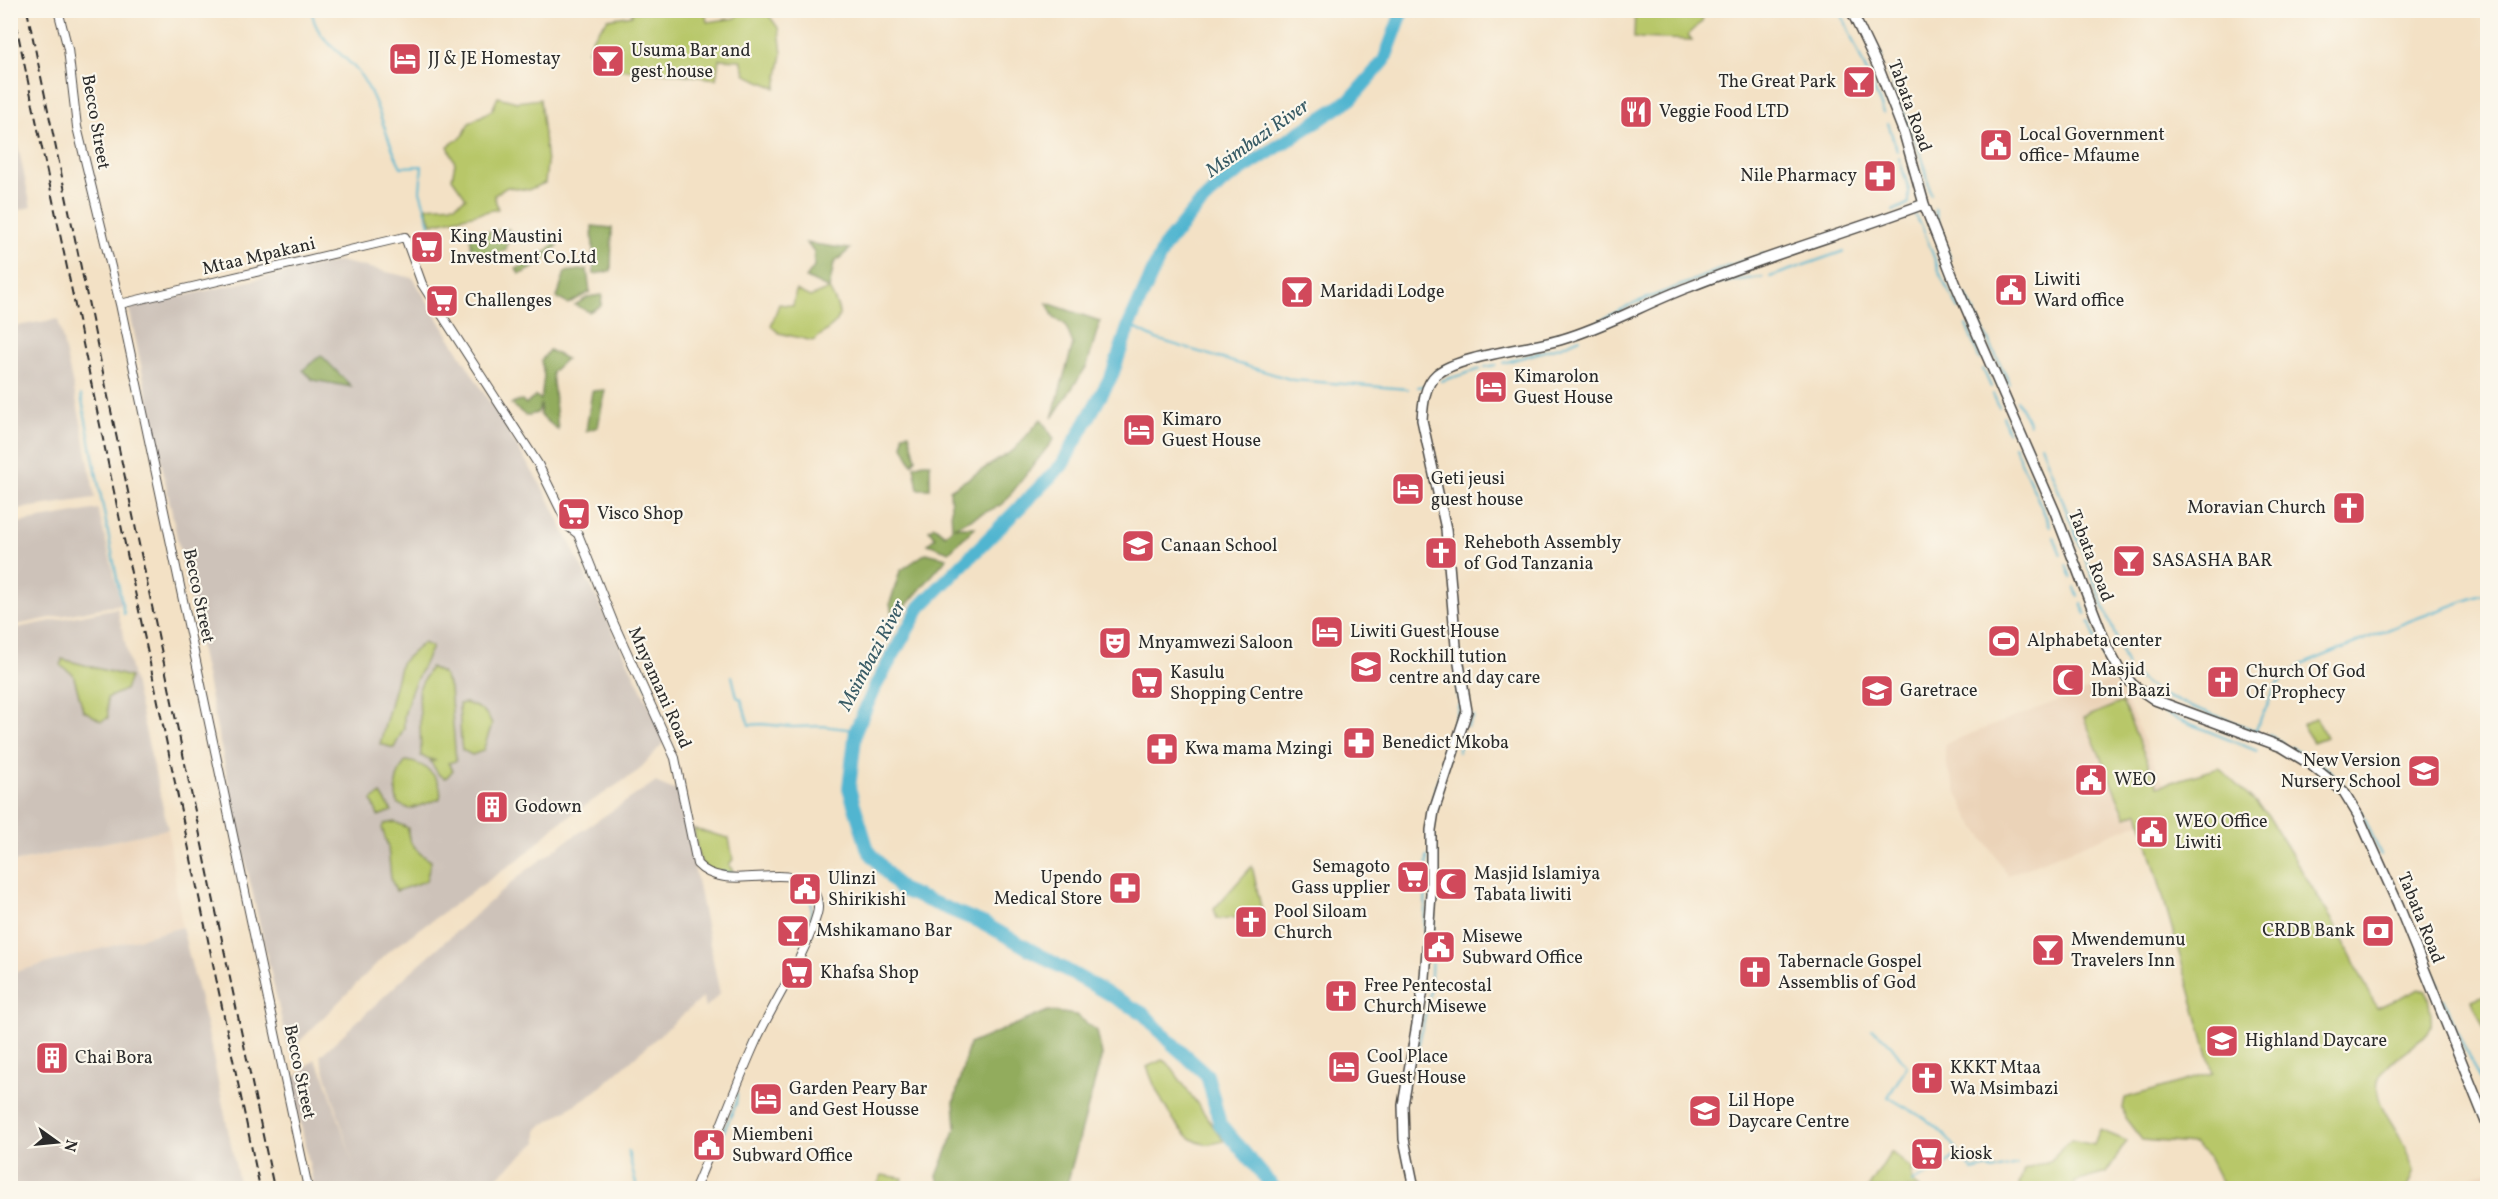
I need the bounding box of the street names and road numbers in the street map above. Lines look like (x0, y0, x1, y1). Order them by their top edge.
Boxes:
street label: Tabata Road (1881, 56, 1937, 156)
street label: Becco Street (74, 72, 116, 172)
street label: Mtaa Mpakani (200, 232, 318, 282)
street label: Tabata Road (2061, 506, 2119, 606)
street label: Becco Street (176, 546, 220, 646)
street label: Mnyamani Road (621, 623, 697, 753)
street label: Tabata Road (2390, 869, 2450, 967)
street label: Becco Street (277, 1022, 321, 1122)

